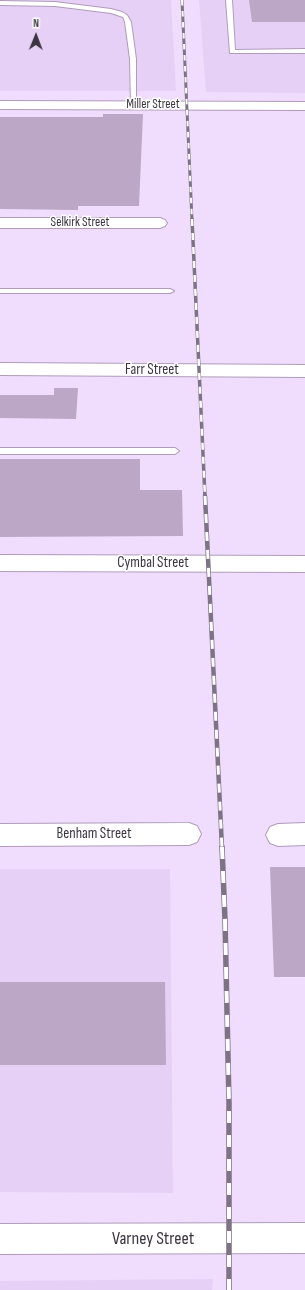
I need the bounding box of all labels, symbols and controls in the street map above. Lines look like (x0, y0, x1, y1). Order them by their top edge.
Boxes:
north arrow (16, 16, 56, 56)
text: N (33, 17, 39, 30)
street label: Miller Street (126, 97, 180, 113)
street label: Selkirk Street (51, 215, 109, 231)
street label: Farr Street (125, 361, 179, 379)
street label: Cymbal Street (117, 554, 189, 572)
street label: Benham Street (57, 825, 131, 843)
street label: Varney Street (112, 1228, 194, 1250)

